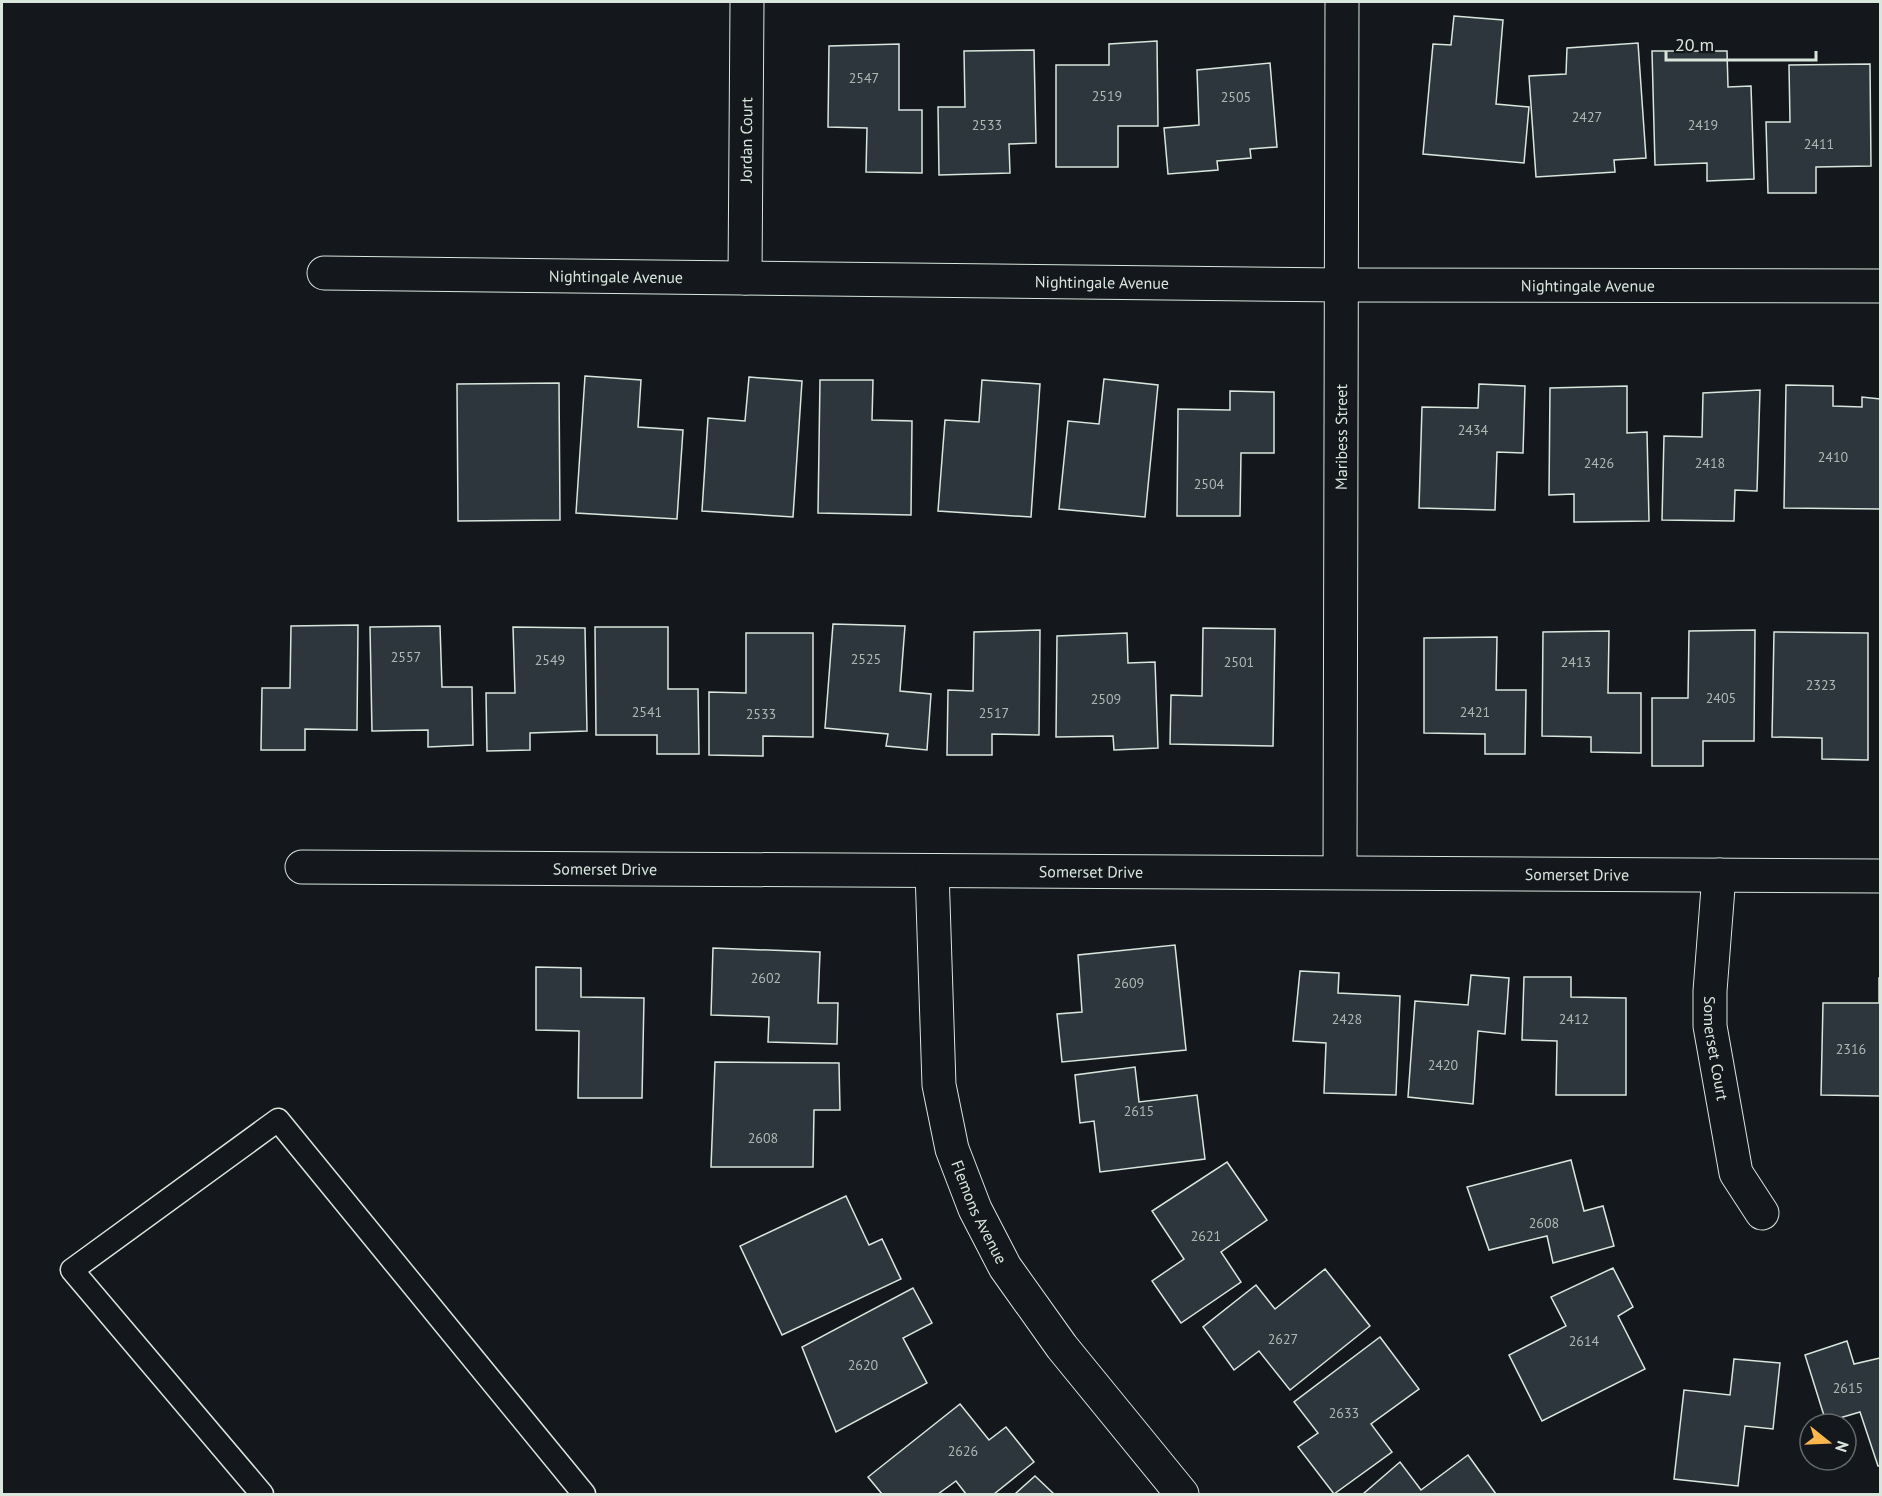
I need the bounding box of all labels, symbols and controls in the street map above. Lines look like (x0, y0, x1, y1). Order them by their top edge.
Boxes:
scale bar (1666, 24, 1816, 62)
text: 20 m (1675, 33, 1714, 56)
house number: 2547 (849, 69, 879, 87)
house number: 2519 (1092, 87, 1122, 105)
house number: 2505 (1221, 88, 1251, 106)
street label: Jordan Court (736, 97, 756, 184)
house number: 2427 (1572, 108, 1602, 126)
house number: 2533 (972, 116, 1002, 134)
house number: 2419 (1688, 116, 1718, 134)
house number: 2411 (1804, 135, 1834, 153)
street label: Nightingale Avenue (549, 266, 683, 287)
street label: Nightingale Avenue (1035, 271, 1169, 293)
street label: Nightingale Avenue (1521, 275, 1655, 296)
street label: Maribess Street (1331, 384, 1351, 490)
house number: 2434 (1458, 421, 1489, 439)
house number: 2410 (1818, 448, 1849, 466)
house number: 2426 (1584, 454, 1614, 472)
house number: 2418 (1695, 454, 1725, 472)
house number: 2504 (1194, 475, 1225, 493)
house number: 2557 (391, 648, 421, 666)
house number: 2525 (851, 650, 881, 668)
house number: 2549 (535, 651, 565, 669)
house number: 2501 (1224, 653, 1254, 671)
house number: 2413 (1561, 653, 1591, 671)
house number: 2323 (1806, 676, 1836, 694)
house number: 2405 (1706, 689, 1736, 707)
house number: 2509 (1091, 690, 1121, 708)
house number: 2541 (632, 703, 662, 721)
house number: 2421 (1460, 703, 1490, 721)
house number: 2517 (979, 704, 1009, 722)
house number: 2533 (746, 705, 776, 723)
street label: Somerset Drive (553, 858, 657, 879)
street label: Somerset Drive (1039, 861, 1143, 882)
street label: Somerset Drive (1525, 864, 1629, 885)
house number: 2602 (751, 969, 781, 987)
house number: 2609 (1114, 974, 1144, 992)
street label: Somerset Court (1700, 996, 1733, 1103)
house number: 2428 (1332, 1010, 1362, 1028)
house number: 2412 (1559, 1010, 1589, 1028)
house number: 2316 (1836, 1040, 1866, 1058)
house number: 2420 (1428, 1056, 1459, 1074)
house number: 2615 (1124, 1102, 1154, 1120)
house number: 2608 (748, 1129, 778, 1147)
street label: Flemons Avenue (947, 1157, 1012, 1267)
house number: 2608 (1529, 1214, 1559, 1232)
house number: 2621 (1191, 1227, 1221, 1245)
house number: 2627 (1268, 1330, 1298, 1348)
house number: 2614 (1569, 1332, 1600, 1350)
house number: 2620 (848, 1356, 879, 1374)
house number: 2615 (1833, 1379, 1863, 1397)
house number: 2633 (1329, 1404, 1359, 1422)
north arrow (1798, 1412, 1858, 1472)
text: N (1831, 1439, 1853, 1455)
house number: 2626 (948, 1442, 978, 1460)

